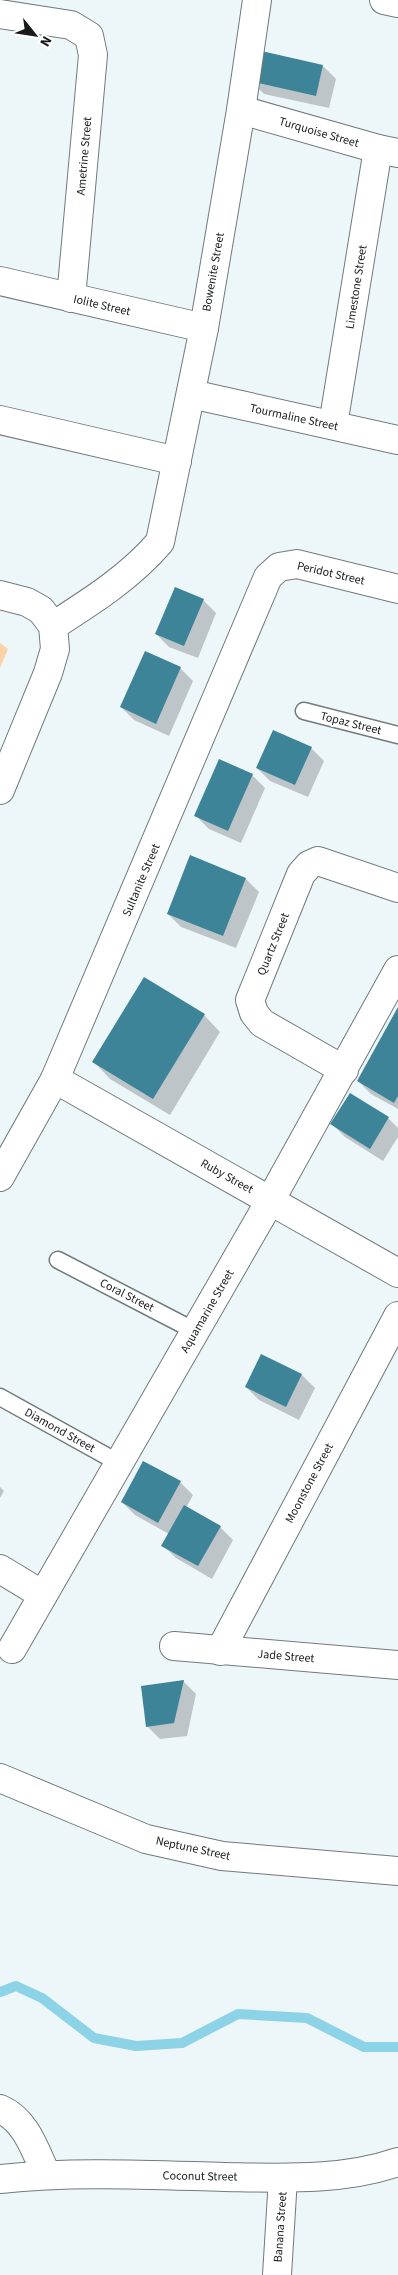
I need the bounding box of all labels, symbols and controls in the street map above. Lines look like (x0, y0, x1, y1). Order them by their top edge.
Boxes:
north arrow (10, 10, 60, 60)
text: N (34, 32, 56, 50)
street label: Turquoise Street (277, 113, 361, 152)
street label: Ametrine Street (73, 116, 96, 196)
street label: Bowenite Street (198, 231, 229, 313)
street label: Limestone Street (341, 244, 372, 330)
street label: Iolite Street (72, 291, 132, 320)
street label: Tourmaline Street (248, 400, 340, 435)
street label: Peridot Street (295, 557, 366, 590)
street label: Topaz Street (319, 708, 383, 739)
street label: Sultanite Street (118, 841, 164, 919)
street label: Quartz Street (253, 910, 294, 978)
street label: Ruby Street (197, 1155, 256, 1198)
street label: Aquamarine Street (177, 1266, 238, 1356)
street label: Coral Street (97, 1275, 157, 1316)
street label: Diamond Street (21, 1404, 98, 1457)
street label: Moonstone Street (281, 1440, 338, 1526)
street label: Jade Street (257, 1646, 315, 1667)
street label: Neptune Street (154, 1832, 232, 1865)
street label: Coconut Street (162, 2167, 237, 2186)
street label: Banana Street (270, 2191, 291, 2263)

